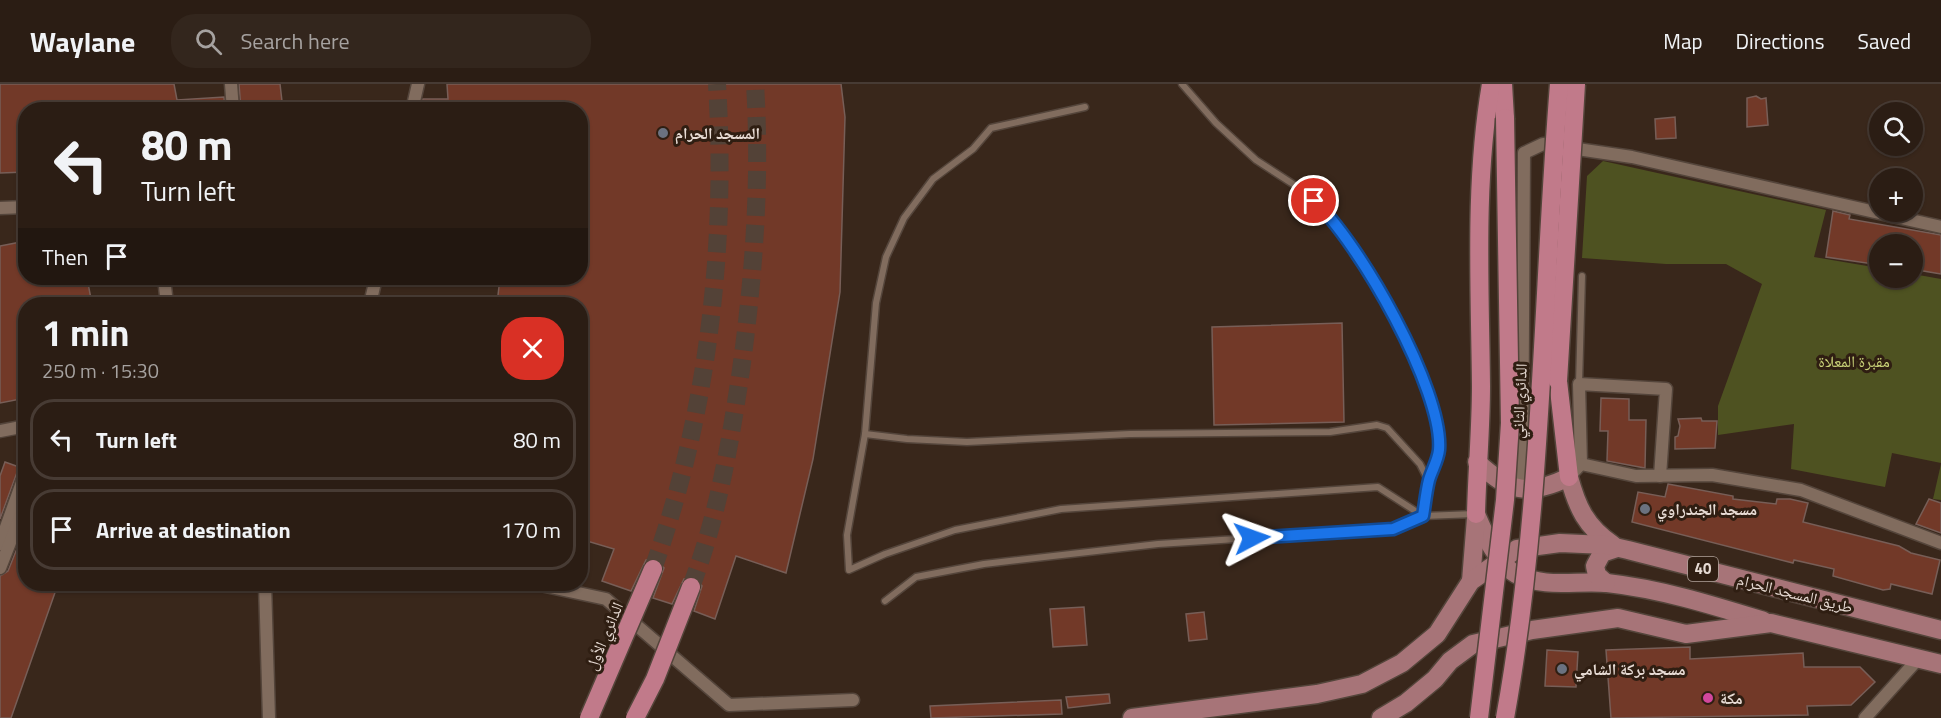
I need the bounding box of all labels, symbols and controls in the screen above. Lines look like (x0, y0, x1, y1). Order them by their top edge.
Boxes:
search box (171, 14, 591, 68)
text: Waylane (30, 20, 135, 63)
text: Search here (240, 24, 350, 58)
icon: search (192, 25, 225, 58)
text: Map (1663, 25, 1703, 57)
text: Directions (1736, 25, 1825, 57)
text: Saved (1858, 25, 1911, 57)
map controls (1869, 102, 1923, 288)
button: search (1869, 102, 1923, 156)
text: 80 m (141, 112, 233, 176)
place label: المسجد الحرام (675, 121, 760, 145)
icon: left (42, 126, 120, 204)
marker: المسجد الحرام (656, 126, 670, 140)
button: + (1869, 168, 1923, 222)
text: Turn left (141, 170, 235, 211)
pin (1288, 175, 1339, 226)
icon: arrive (1297, 184, 1330, 217)
button: − (1869, 234, 1923, 288)
text: Then (42, 240, 88, 274)
icon: arrive (100, 240, 133, 273)
text: 1 min (42, 305, 129, 360)
button: close (501, 317, 564, 380)
park label: مقبرة المعلاة (1818, 349, 1890, 373)
text: 250 m · 15:30 (42, 355, 159, 386)
street label: الدائري الثاني (1505, 363, 1534, 439)
icon: left (45, 423, 78, 456)
text: Turn left (96, 423, 177, 457)
text: 80 m (513, 423, 561, 457)
place label: مسجد الجندراوي (1657, 497, 1757, 522)
marker: مسجد الجندراوي (1638, 502, 1652, 516)
position arrow (1220, 506, 1284, 570)
icon: arrive (45, 513, 78, 546)
text: Arrive at destination (96, 513, 291, 547)
text: 170 m (501, 513, 561, 547)
road number: 40 (1688, 557, 1718, 581)
street label: طريق المسجد الحرام (1735, 567, 1855, 619)
street label: الدائري الأول (579, 598, 630, 674)
place label: مسجد بركة الشامي (1574, 657, 1686, 682)
marker: مسجد بركة الشامي (1555, 662, 1569, 676)
place label: مكة (1720, 686, 1743, 710)
marker: مكة (1701, 691, 1715, 705)

